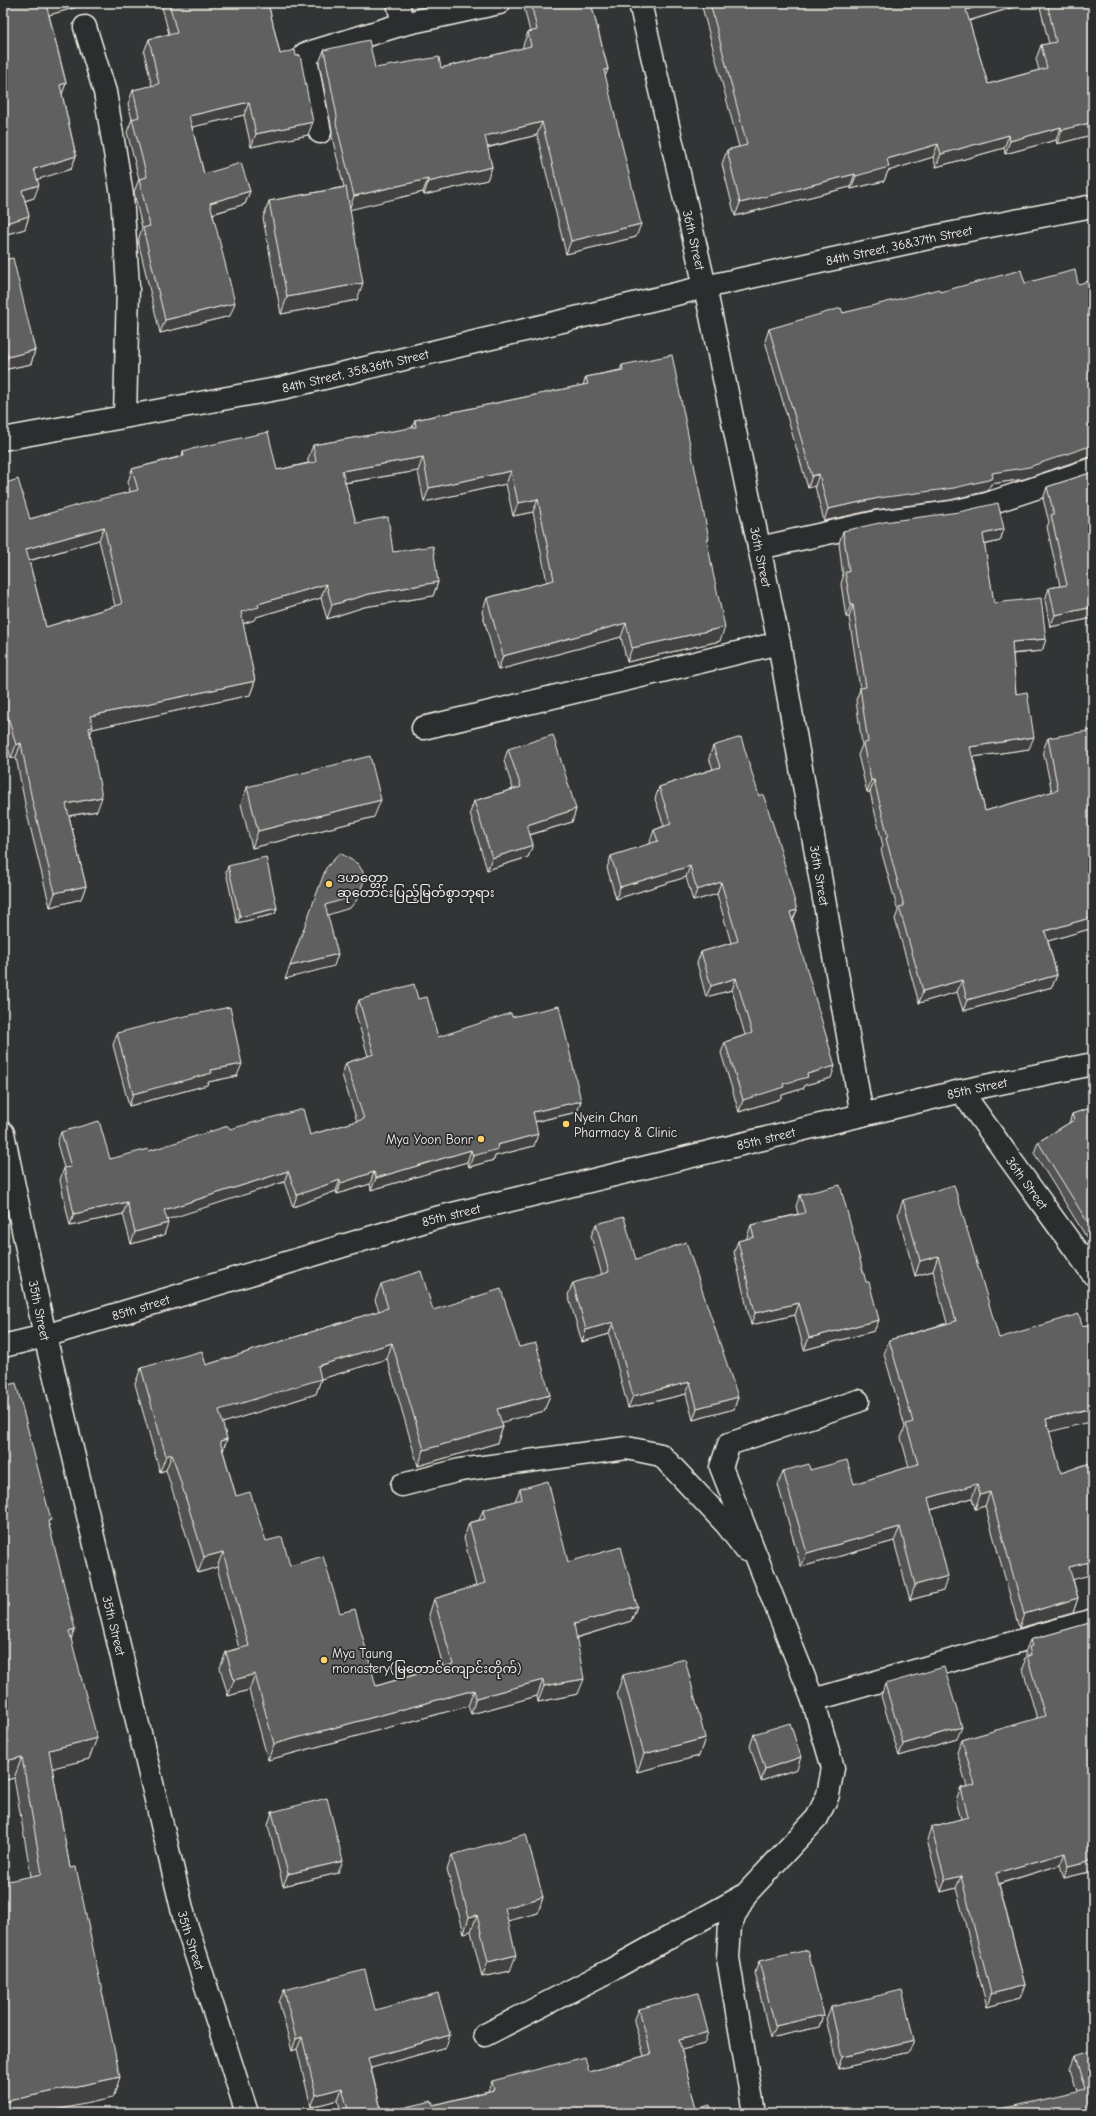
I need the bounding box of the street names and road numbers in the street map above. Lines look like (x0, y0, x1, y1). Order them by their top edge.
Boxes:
street label: 36th Street (680, 208, 709, 273)
street label: 84th Street, 36&37th Street (824, 222, 975, 268)
street label: 84th Street, 35&36th Street (280, 345, 431, 395)
street label: 36th Street (748, 525, 775, 590)
street label: 36th Street (807, 844, 833, 908)
street label: 85th Street (945, 1074, 1010, 1102)
street label: 85th street (735, 1124, 798, 1153)
street label: 36th Street (1003, 1153, 1052, 1213)
street label: 85th street (420, 1200, 483, 1229)
street label: 35th Street (26, 1279, 54, 1343)
street label: 85th street (110, 1291, 172, 1323)
street label: 35th Street (100, 1594, 129, 1658)
street label: 35th Street (175, 1909, 208, 1973)

